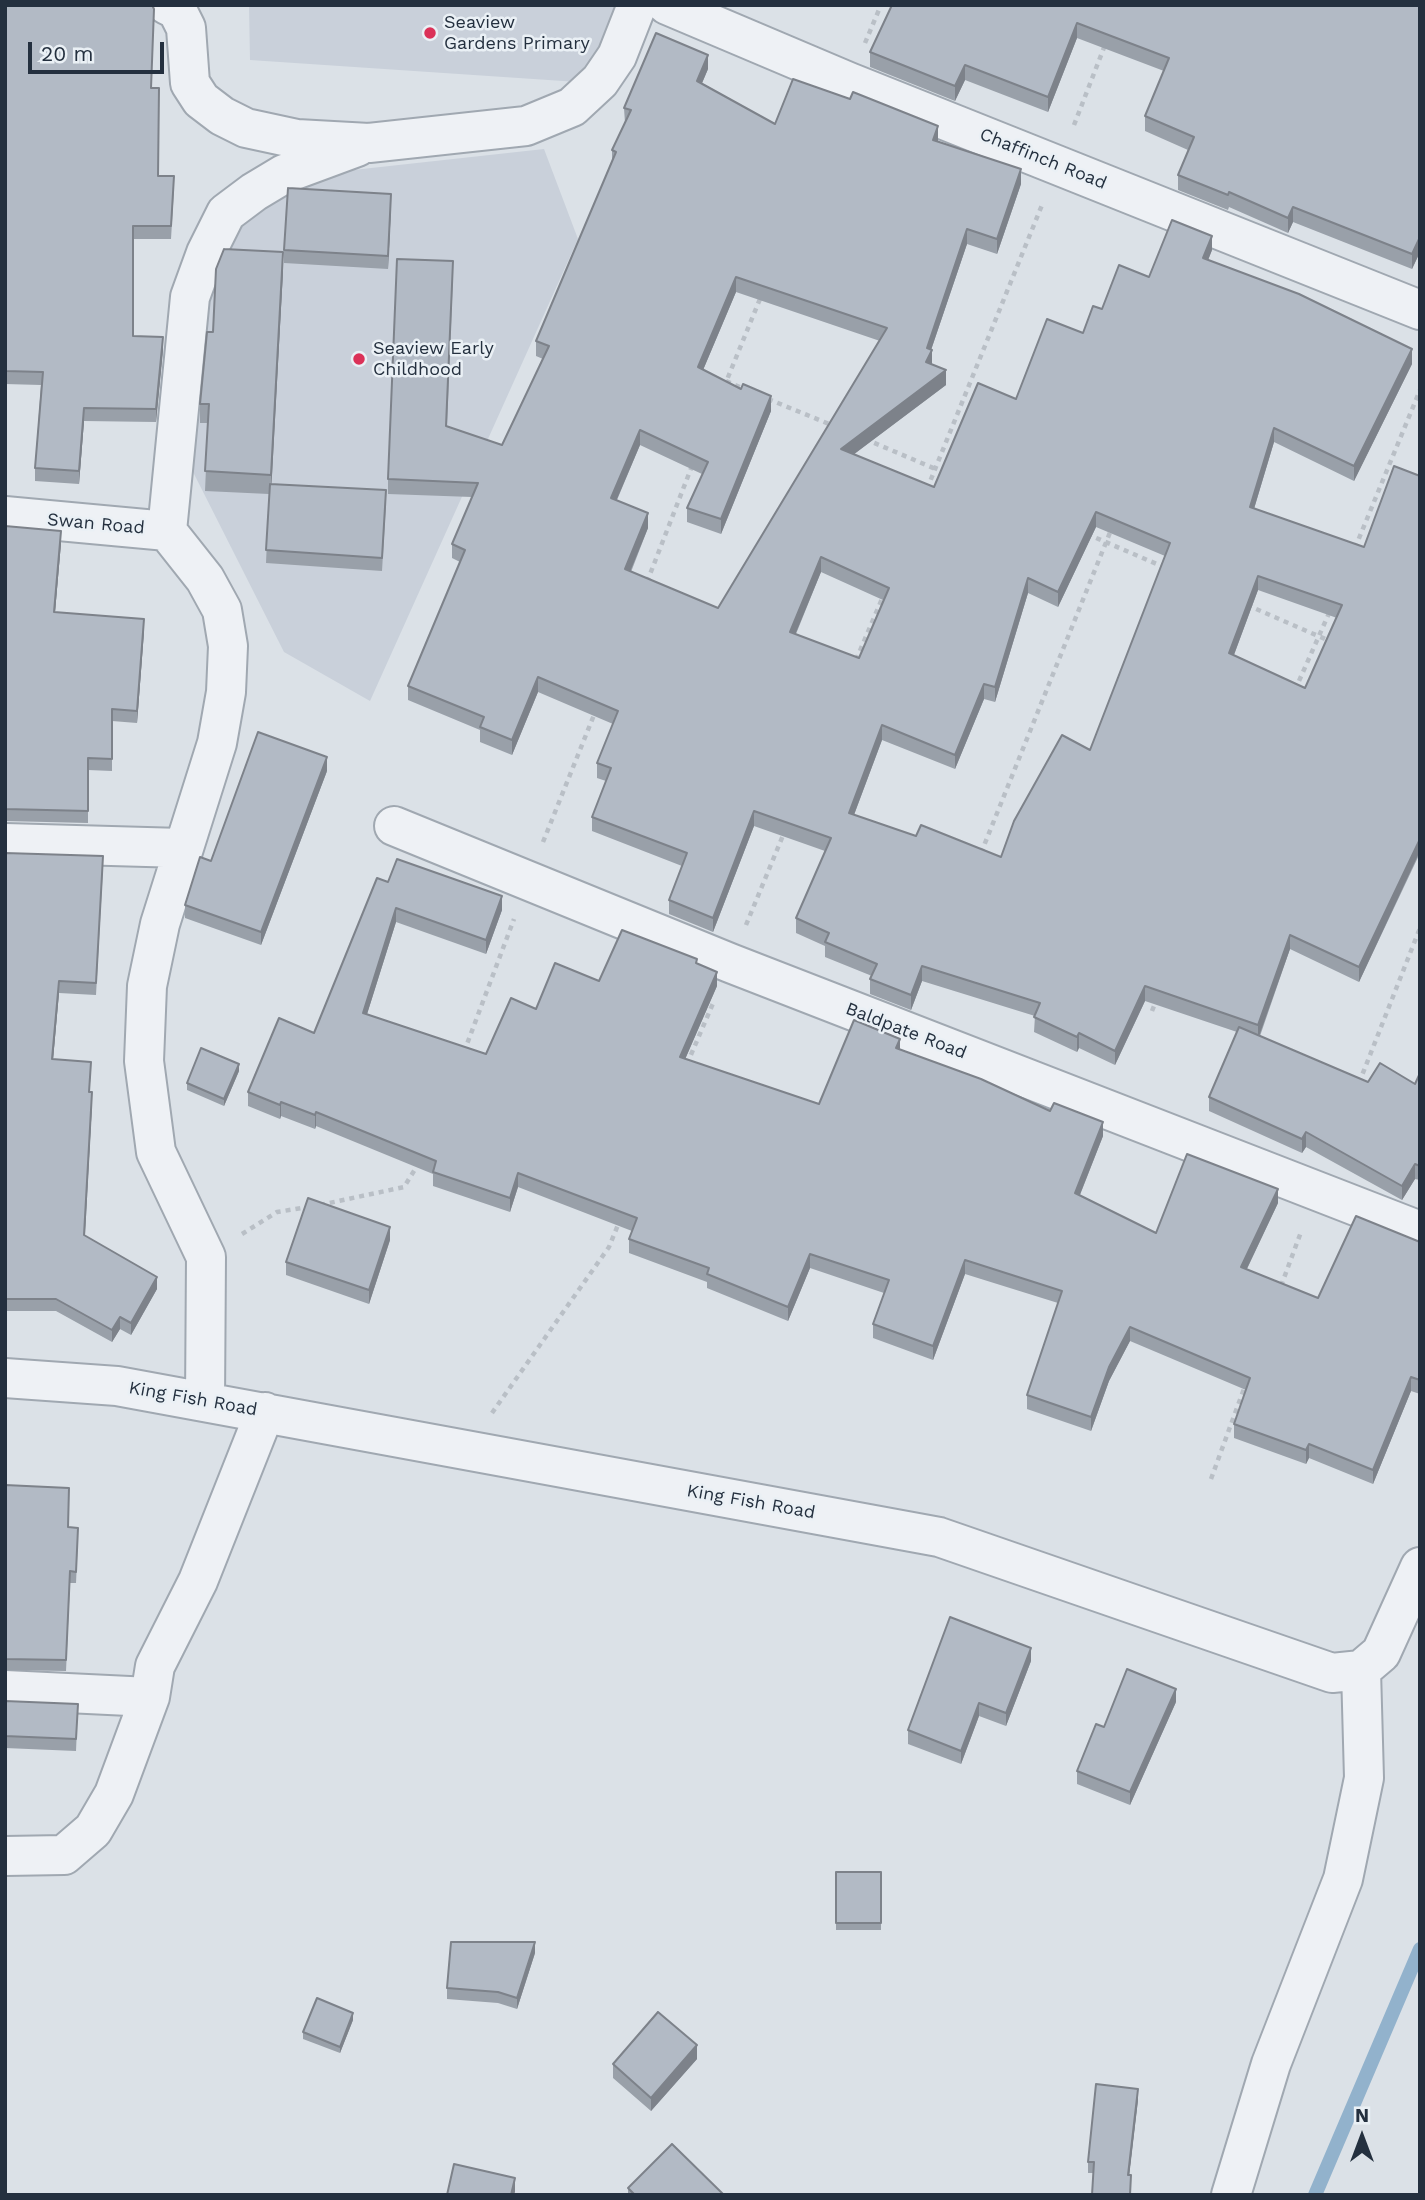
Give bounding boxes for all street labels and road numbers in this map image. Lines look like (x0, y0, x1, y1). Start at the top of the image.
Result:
street label: Chaffinch Road (976, 124, 1110, 194)
street label: Swan Road (46, 509, 146, 539)
street label: Baldpate Road (842, 998, 970, 1064)
street label: King Fish Road (127, 1377, 259, 1421)
street label: King Fish Road (685, 1480, 817, 1524)

